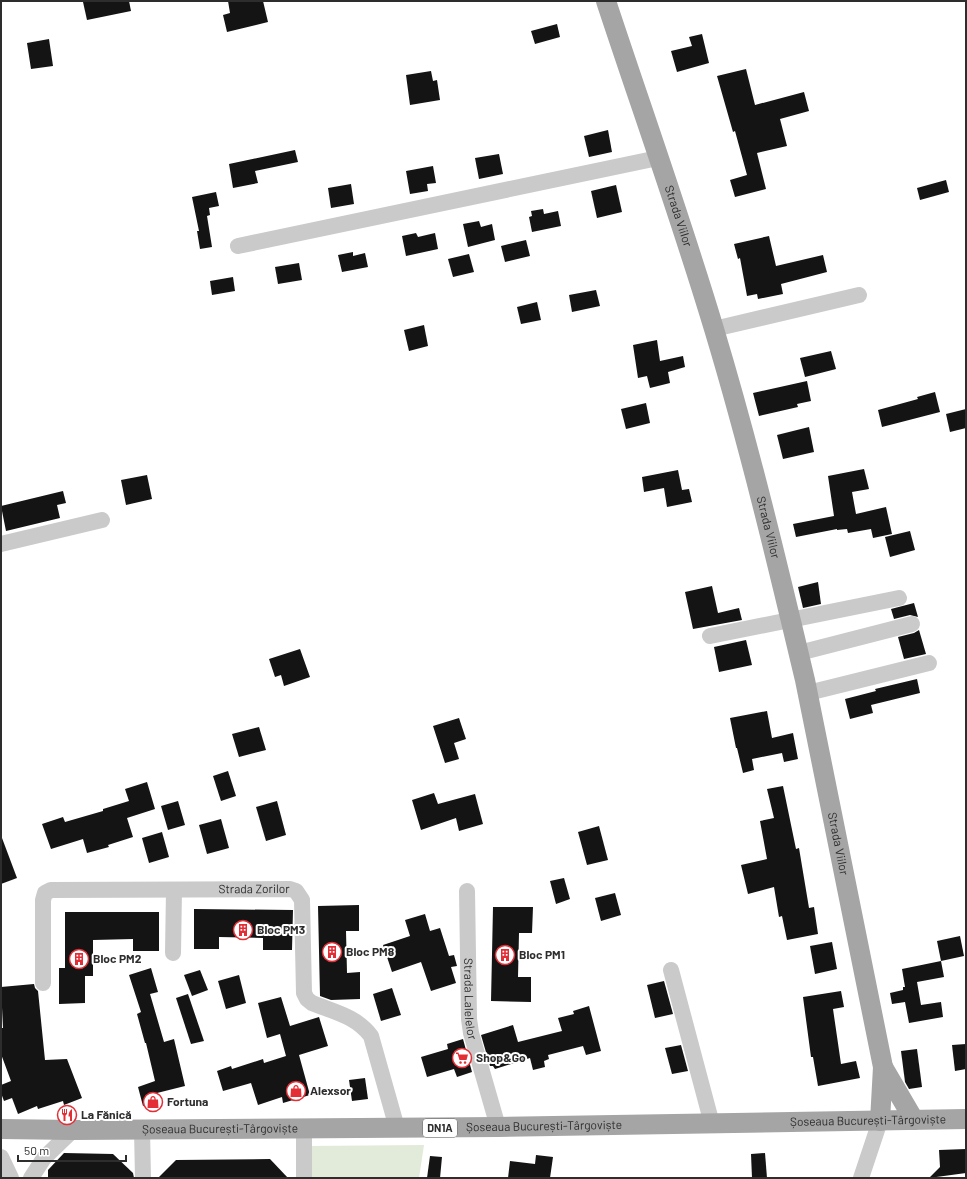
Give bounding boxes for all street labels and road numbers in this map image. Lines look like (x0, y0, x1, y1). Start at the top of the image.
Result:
street label: Strada Viilor (663, 183, 696, 249)
street label: Strada Viilor (754, 494, 784, 560)
street label: Strada Viilor (826, 811, 852, 877)
street label: Strada Zorilor (218, 881, 290, 895)
street label: Strada Lalelelor (462, 958, 481, 1042)
street label: Șoseaua București-Târgoviște (790, 1111, 946, 1128)
street label: Șoseaua București-Târgoviște (466, 1117, 622, 1133)
road number: DN1A (423, 1119, 457, 1137)
street label: Șoseaua București-Târgoviște (142, 1120, 298, 1136)

